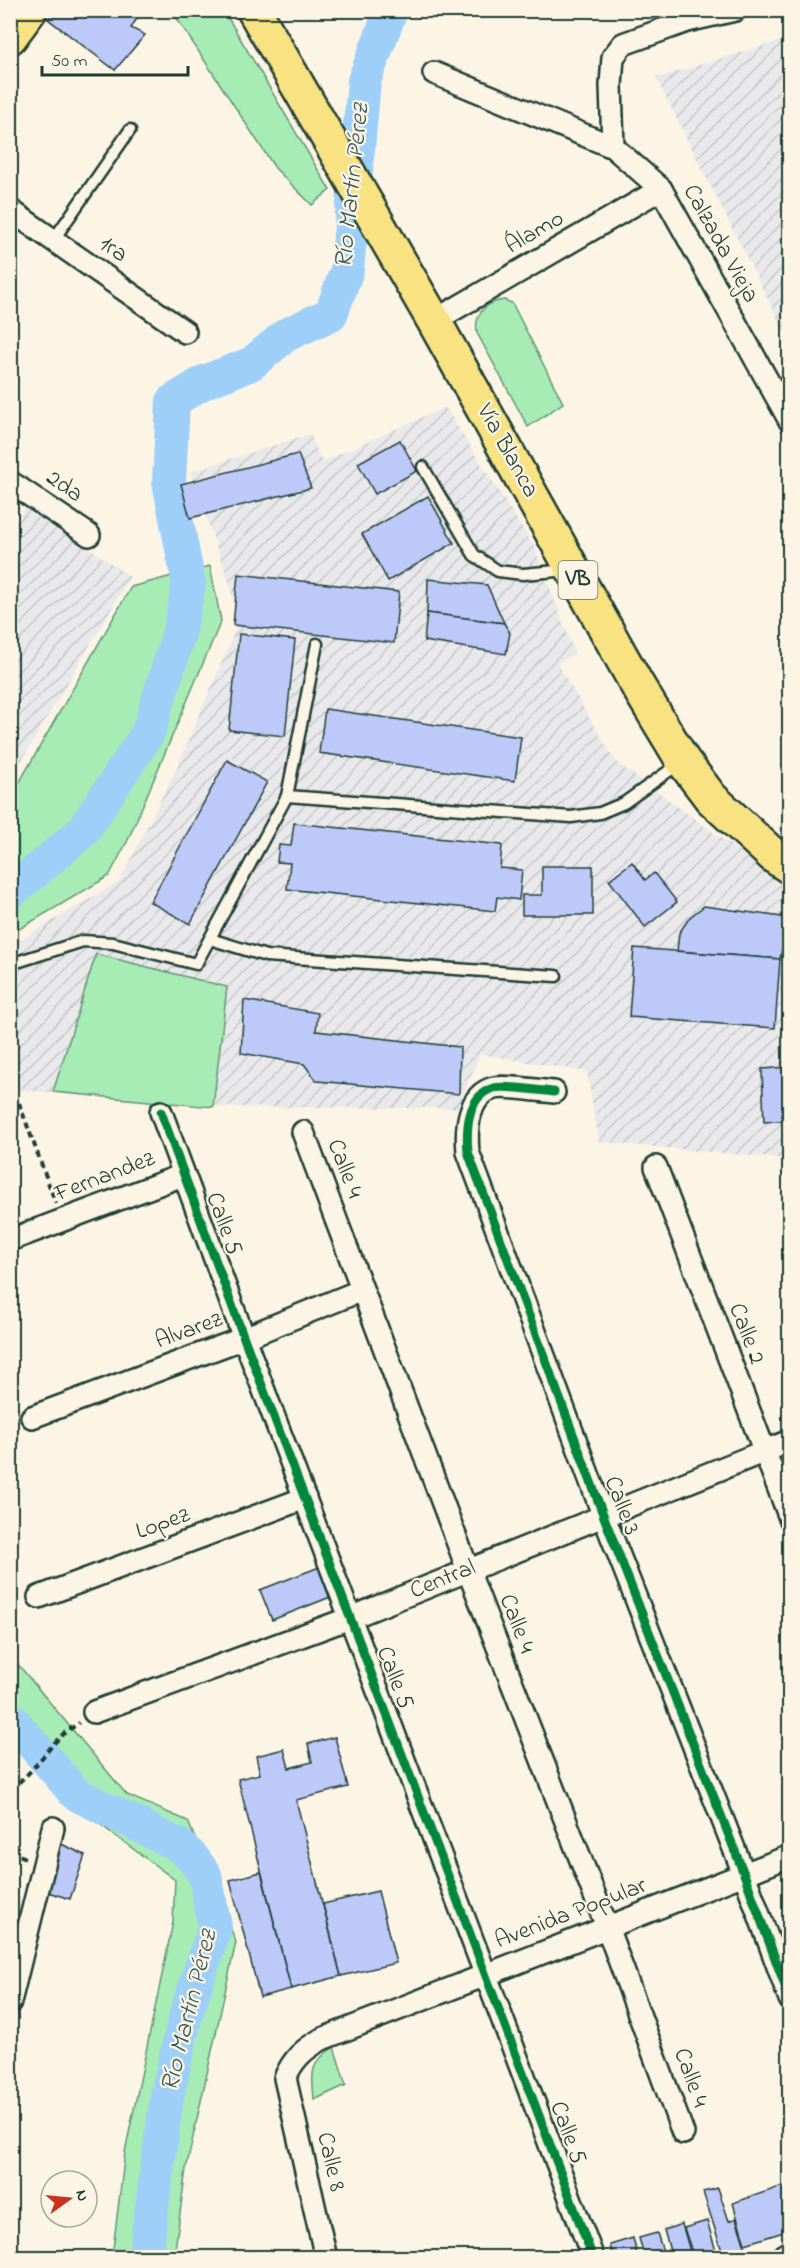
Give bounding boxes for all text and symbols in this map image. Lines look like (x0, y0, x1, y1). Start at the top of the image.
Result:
scale bar (42, 39, 188, 77)
text: 50 m (51, 49, 88, 75)
water label: Río Martín Pérez (325, 100, 381, 270)
street label: Calzada Vieja (673, 178, 767, 310)
street label: Álamo (499, 202, 571, 264)
street label: 1ra (91, 228, 135, 272)
street label: Vía Blanca (466, 397, 547, 504)
street label: 2da (38, 462, 90, 512)
road number: VB (558, 561, 598, 599)
street label: Calle 4 (317, 1134, 371, 1204)
street label: Fernandez (49, 1142, 161, 1212)
street label: Calle 5 (195, 1188, 251, 1261)
street label: Calle 2 (718, 1298, 774, 1370)
street label: Alvarez (150, 1302, 228, 1359)
street label: Calle 3 (594, 1471, 648, 1541)
street label: Lopez (131, 1498, 196, 1550)
street label: Central (405, 1551, 481, 1609)
street label: Calle 4 (489, 1589, 543, 1659)
street label: Calle 5 (366, 1642, 422, 1715)
street label: Avenida Popular (490, 1869, 653, 1959)
water label: Río Martín Pérez (152, 1924, 229, 2096)
street label: Calle 4 (663, 2043, 717, 2113)
street label: Calle 5 (539, 2097, 595, 2170)
street label: Calle 8 (306, 2129, 354, 2195)
north arrow (39, 2169, 99, 2229)
text: N (69, 2187, 95, 2204)

